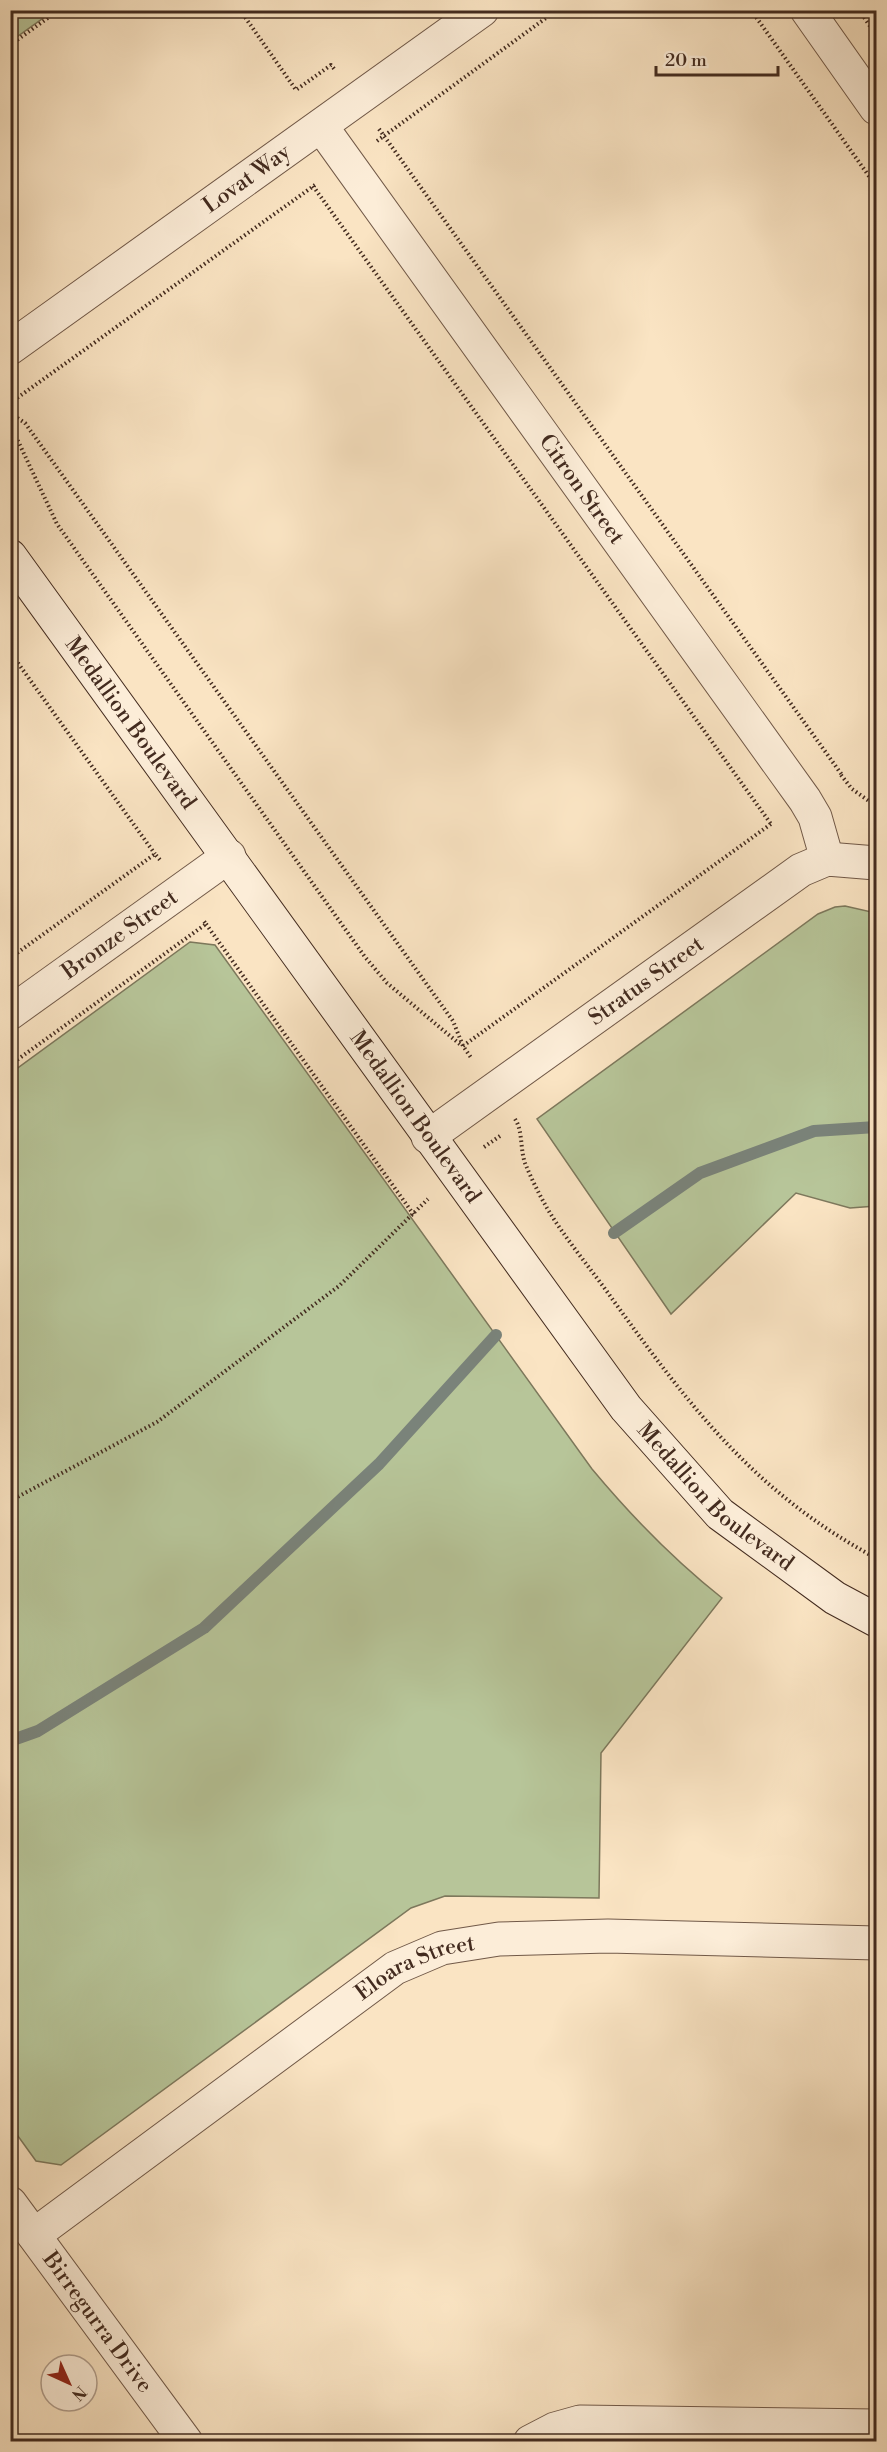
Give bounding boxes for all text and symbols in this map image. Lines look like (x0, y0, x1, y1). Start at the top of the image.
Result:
scale bar (656, 39, 778, 77)
text: 20 m (665, 49, 707, 72)
street label: Lovat Way (198, 138, 296, 219)
street label: Citron Street (533, 429, 630, 550)
street label: Medallion Boulevard (59, 631, 202, 815)
street label: Bronze Street (56, 884, 183, 986)
street label: Stratus Street (583, 931, 709, 1031)
street label: Medallion Boulevard (344, 1025, 487, 1209)
street label: Medallion Boulevard (631, 1417, 800, 1577)
street label: Eloara Street (350, 1929, 477, 2006)
street label: Birregurra Drive (36, 2246, 159, 2398)
north arrow (39, 2353, 99, 2413)
text: N (67, 2381, 90, 2405)

